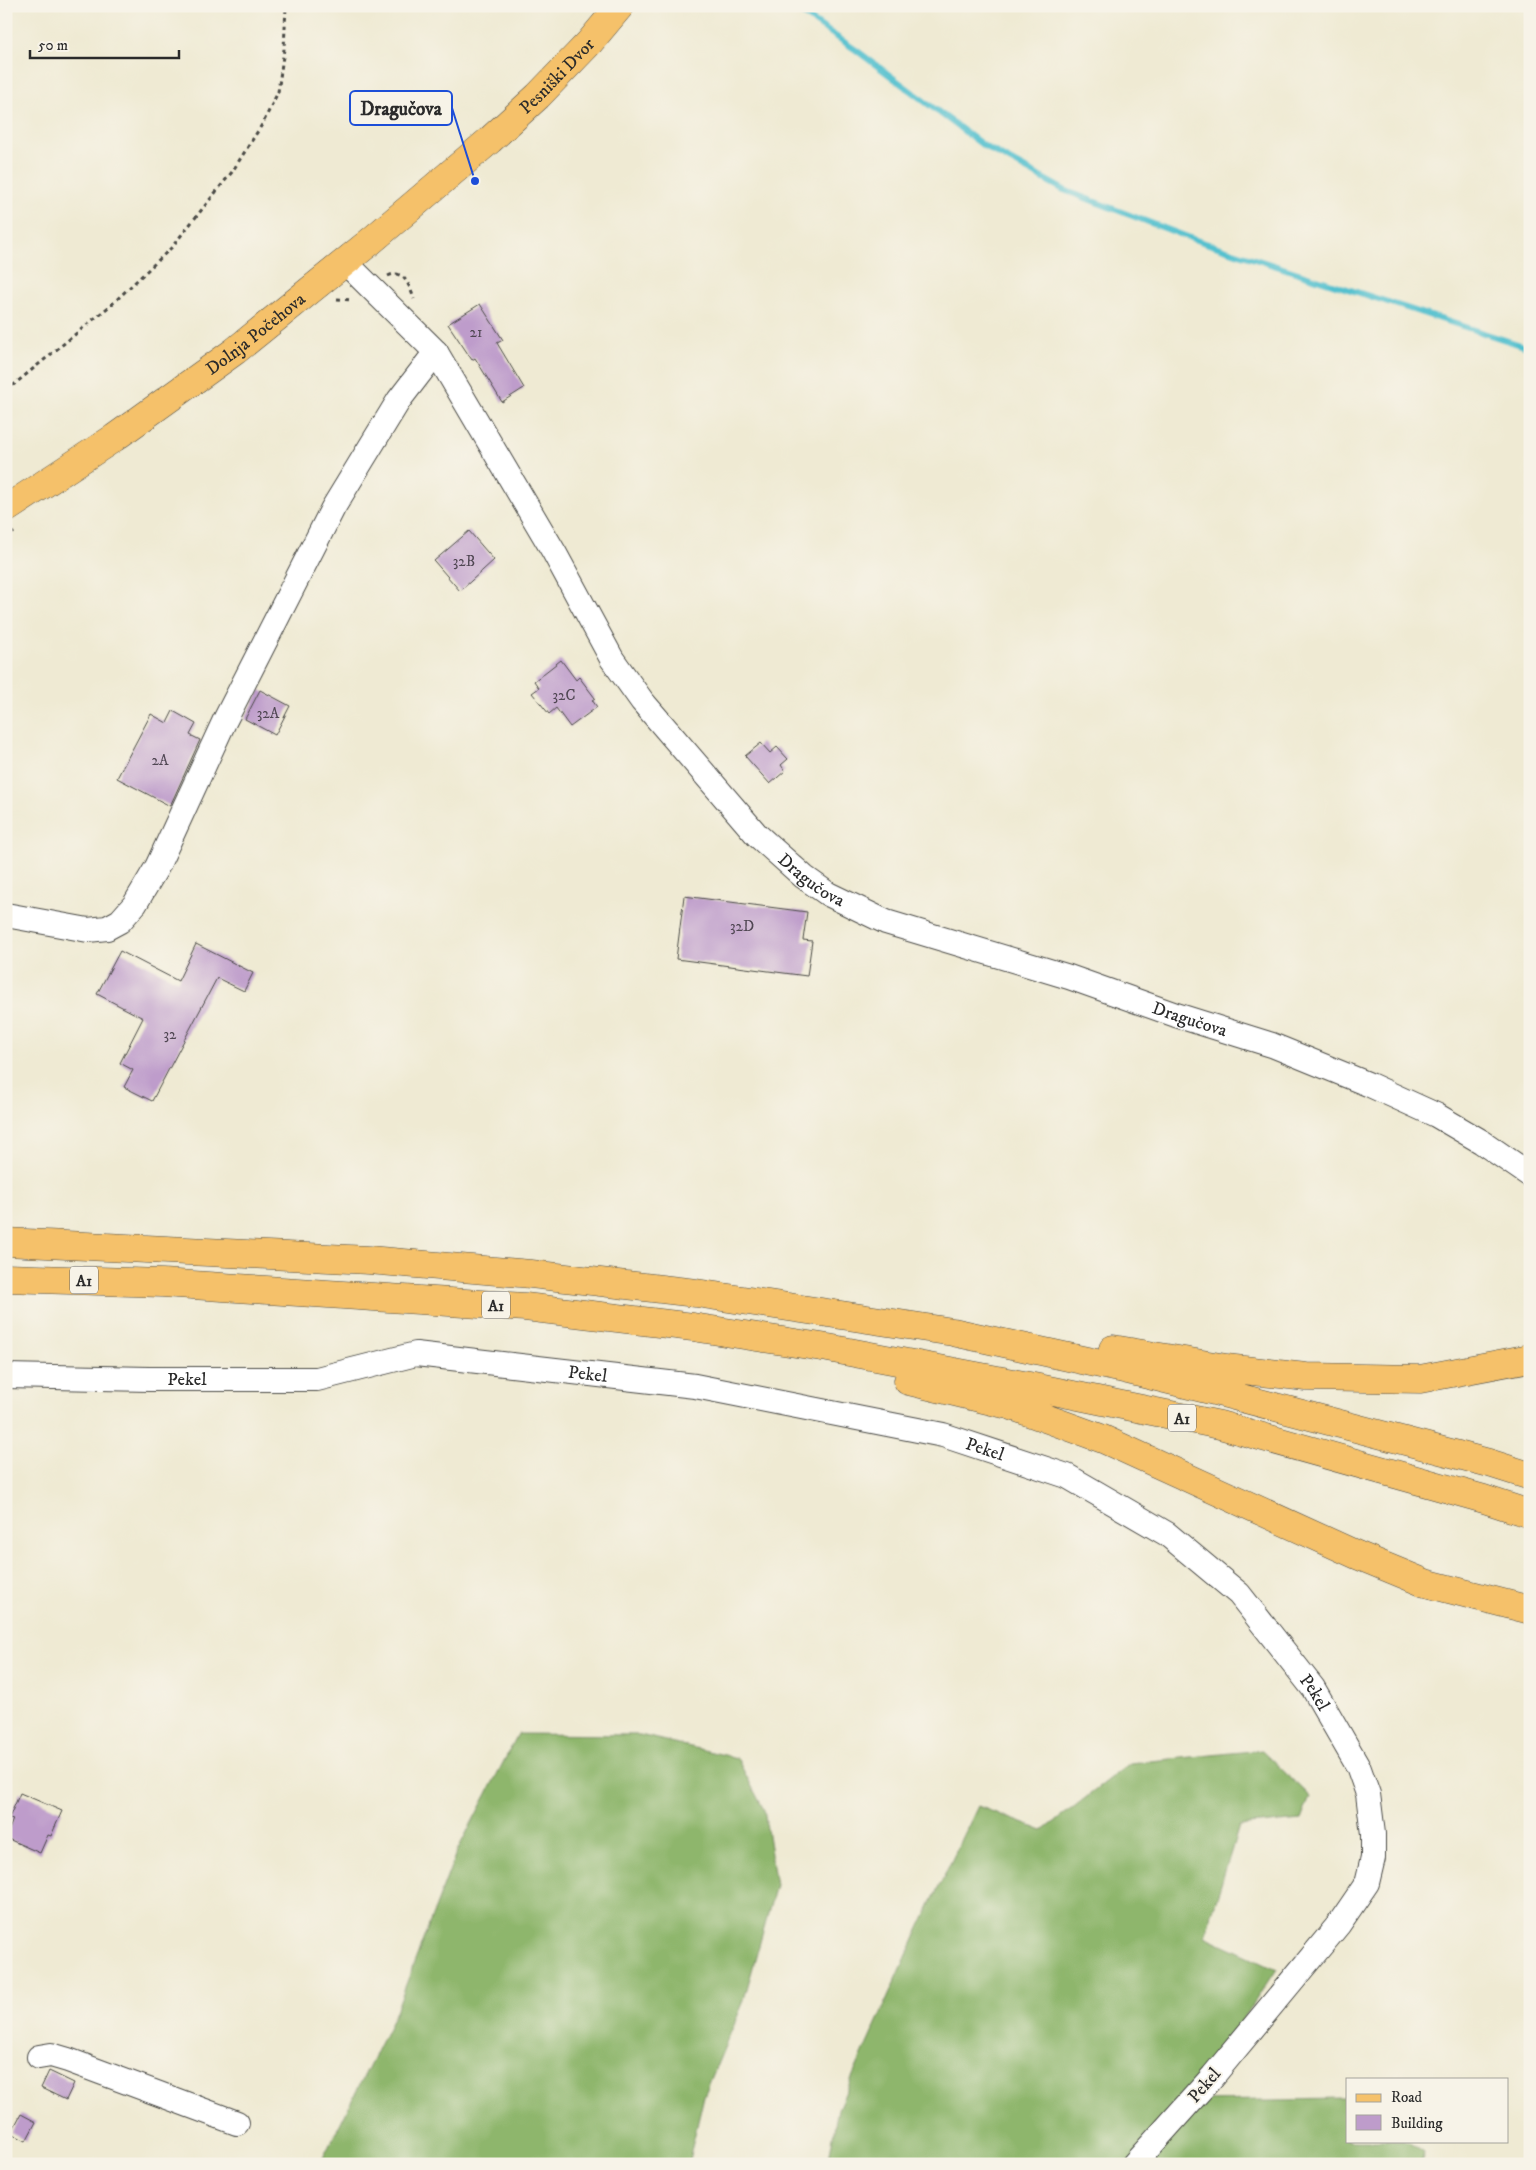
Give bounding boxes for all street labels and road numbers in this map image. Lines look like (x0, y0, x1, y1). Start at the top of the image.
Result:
street label: Pesniški Dvor (516, 34, 600, 119)
street label: Dolnja Počehova (202, 288, 310, 380)
street label: Dragučova (773, 849, 848, 912)
street label: Dragučova (1149, 997, 1230, 1042)
road number: A1 (70, 1266, 98, 1294)
road number: A1 (482, 1292, 510, 1318)
street label: Pekel (567, 1362, 609, 1388)
street label: Pekel (167, 1369, 207, 1391)
road number: A1 (1168, 1405, 1196, 1432)
street label: Pekel (963, 1433, 1007, 1467)
street label: Pekel (1294, 1670, 1334, 1716)
street label: Pekel (1184, 2063, 1226, 2108)

